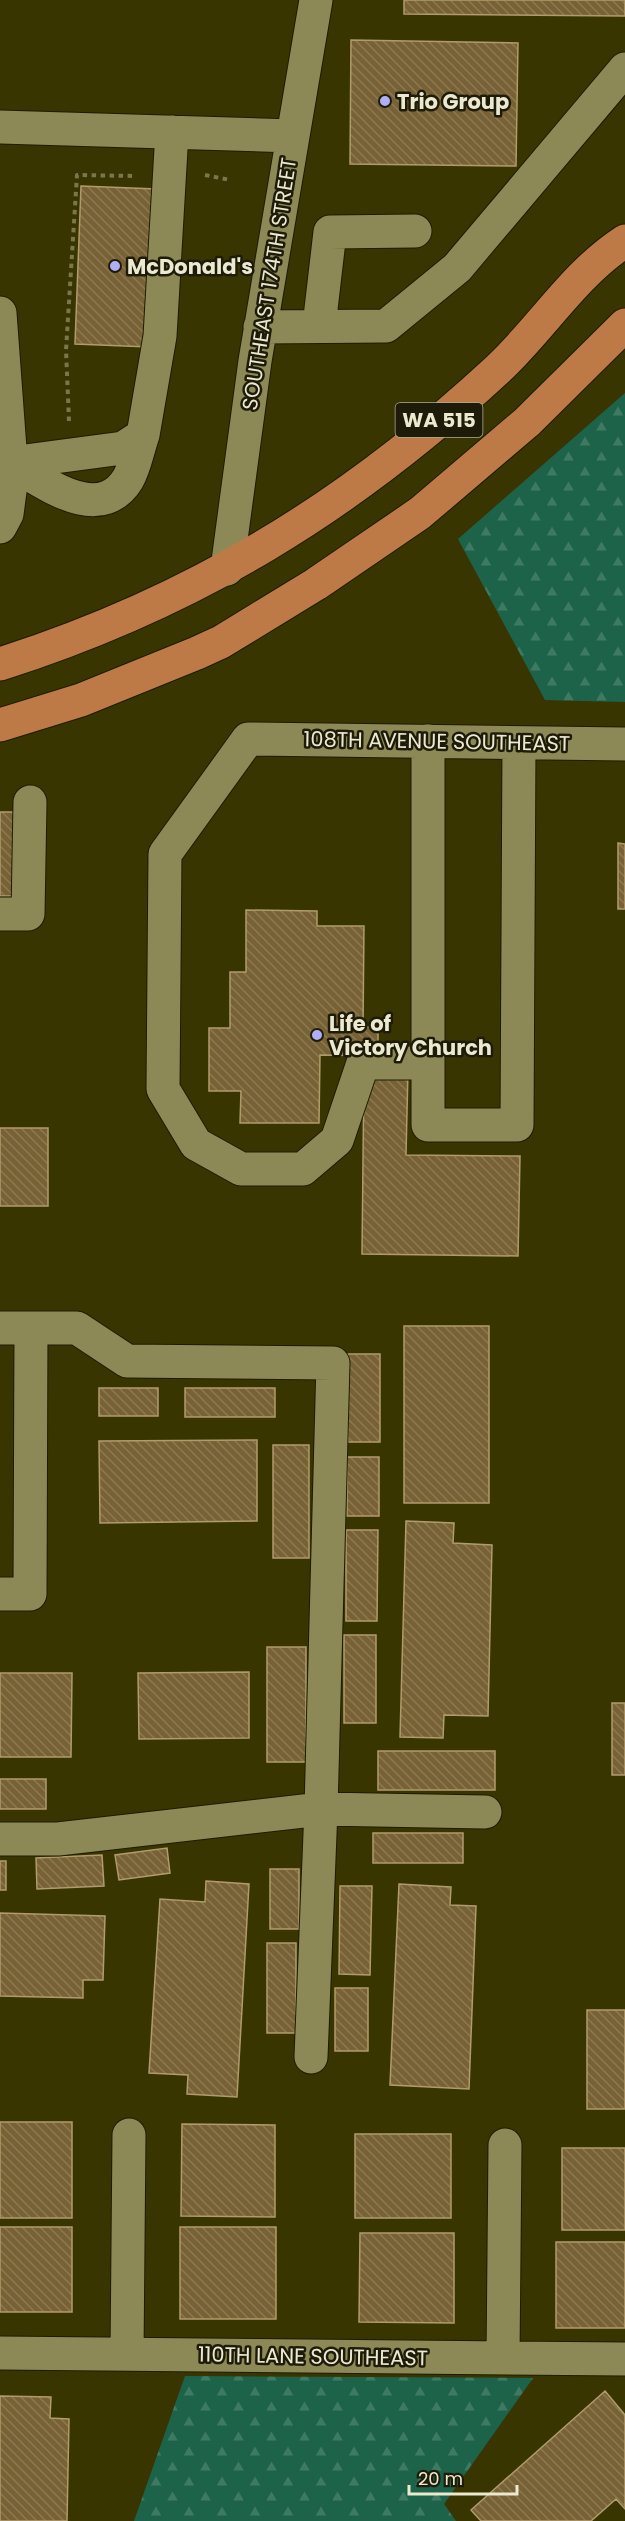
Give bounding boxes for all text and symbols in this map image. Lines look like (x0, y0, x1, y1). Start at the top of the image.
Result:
place label: Trio Group (397, 87, 509, 116)
marker: Trio Group (378, 94, 392, 108)
street label: SOUTHEAST 174TH STREET (235, 156, 303, 412)
place label: McDonald's (127, 252, 253, 281)
marker: McDonald's (108, 259, 122, 273)
road number: WA 515 (396, 403, 482, 437)
street label: 108TH AVENUE SOUTHEAST (303, 724, 571, 758)
place label: Life of Victory Church (329, 1009, 492, 1062)
marker: Life of Victory Church (310, 1028, 324, 1042)
street label: 110TH LANE SOUTHEAST (198, 2339, 428, 2373)
scale bar (409, 2458, 517, 2496)
text: 20 m (418, 2466, 463, 2491)

